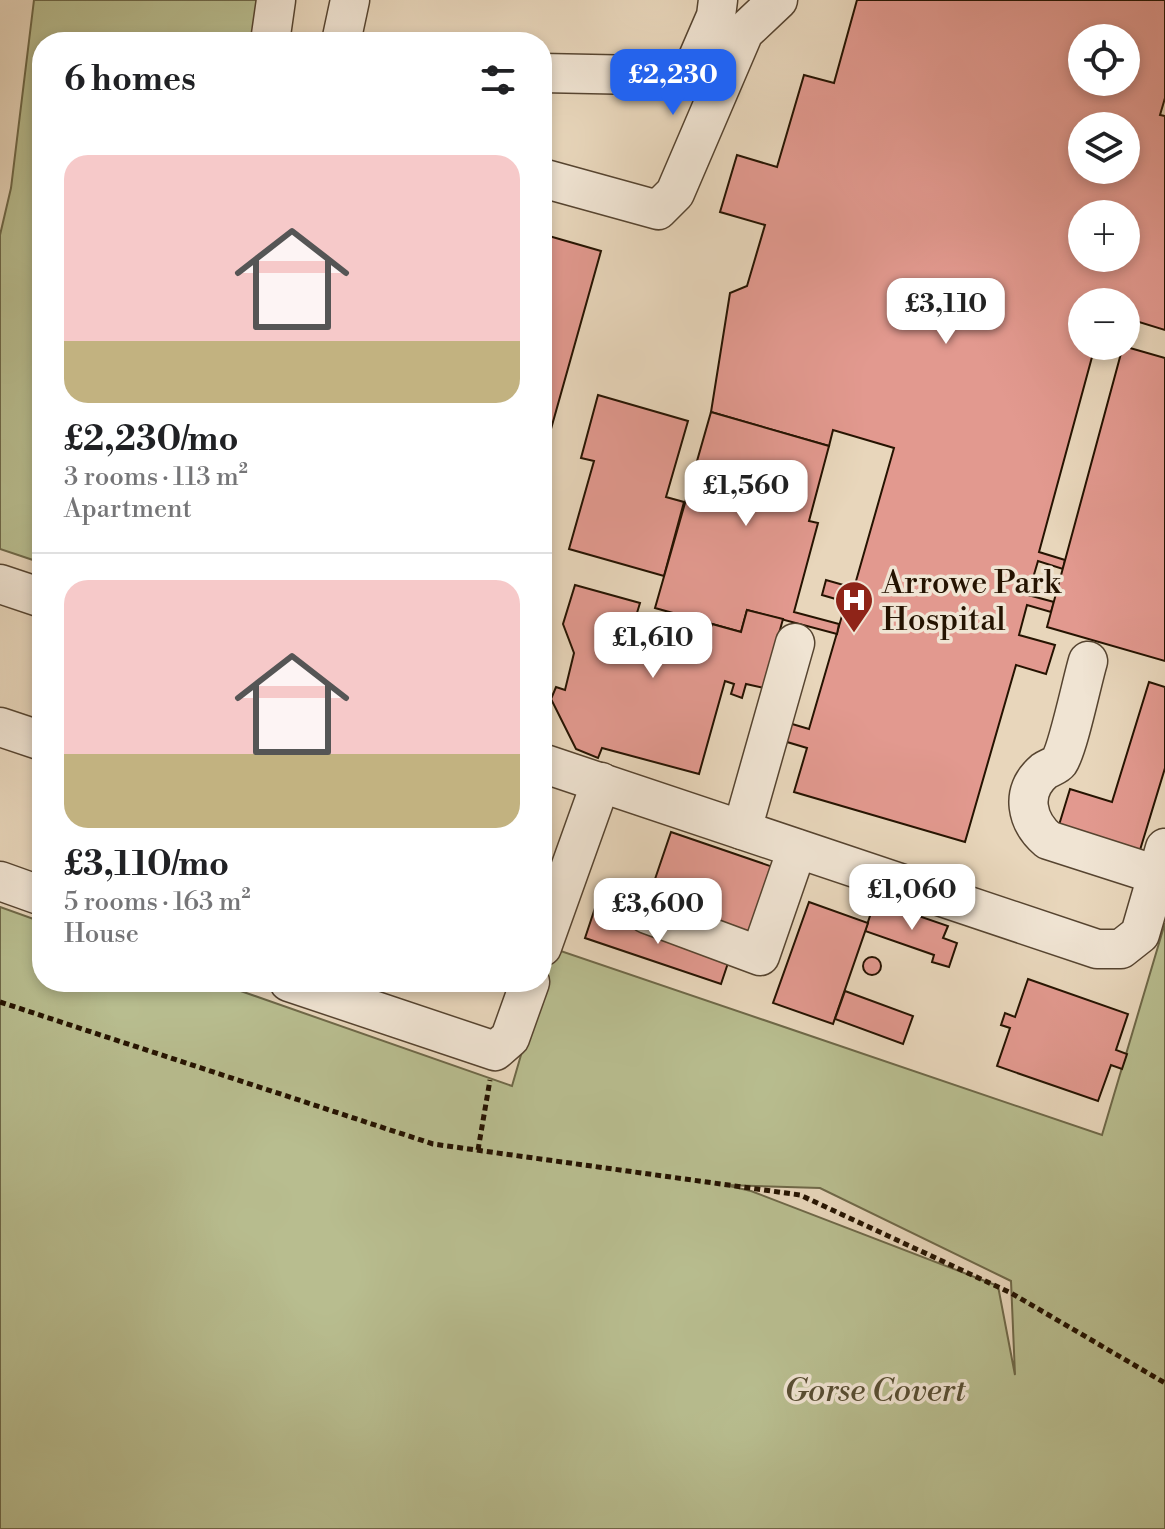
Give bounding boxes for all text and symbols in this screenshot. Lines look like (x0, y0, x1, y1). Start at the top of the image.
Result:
map controls (1068, 24, 1140, 360)
button: locate (1068, 24, 1140, 96)
pin: £2,230 (608, 49, 738, 117)
icon: filters (476, 58, 520, 102)
text: 6 homes (64, 59, 196, 101)
text: £2,230 (628, 59, 718, 91)
button: layers (1068, 112, 1140, 184)
button: + (1068, 200, 1140, 272)
icon: home (220, 207, 364, 351)
pin: £3,110 (881, 278, 1011, 346)
text: £3,110 (905, 288, 987, 320)
button: − (1068, 288, 1140, 360)
text: £2,230/mo (64, 419, 239, 461)
pin: £1,560 (681, 460, 811, 528)
text: 3 rooms · 113 m² (64, 461, 248, 493)
text: £1,560 (703, 470, 789, 502)
text: Apartment (64, 493, 192, 525)
place label: Arrowe Park Hospital (881, 563, 1063, 640)
hospital icon: Arrowe Park Hospital (833, 579, 875, 634)
pin: £1,610 (588, 612, 718, 680)
text: £1,610 (612, 622, 694, 654)
icon: home (220, 632, 364, 776)
text: £3,110/mo (64, 844, 229, 886)
pin: £1,060 (847, 864, 977, 932)
text: £1,060 (867, 874, 957, 906)
pin: £3,600 (593, 878, 723, 946)
text: 5 rooms · 163 m² (64, 886, 251, 918)
text: £3,600 (612, 888, 704, 920)
text: House (64, 918, 139, 950)
park label: Gorse Covert (784, 1371, 966, 1411)

